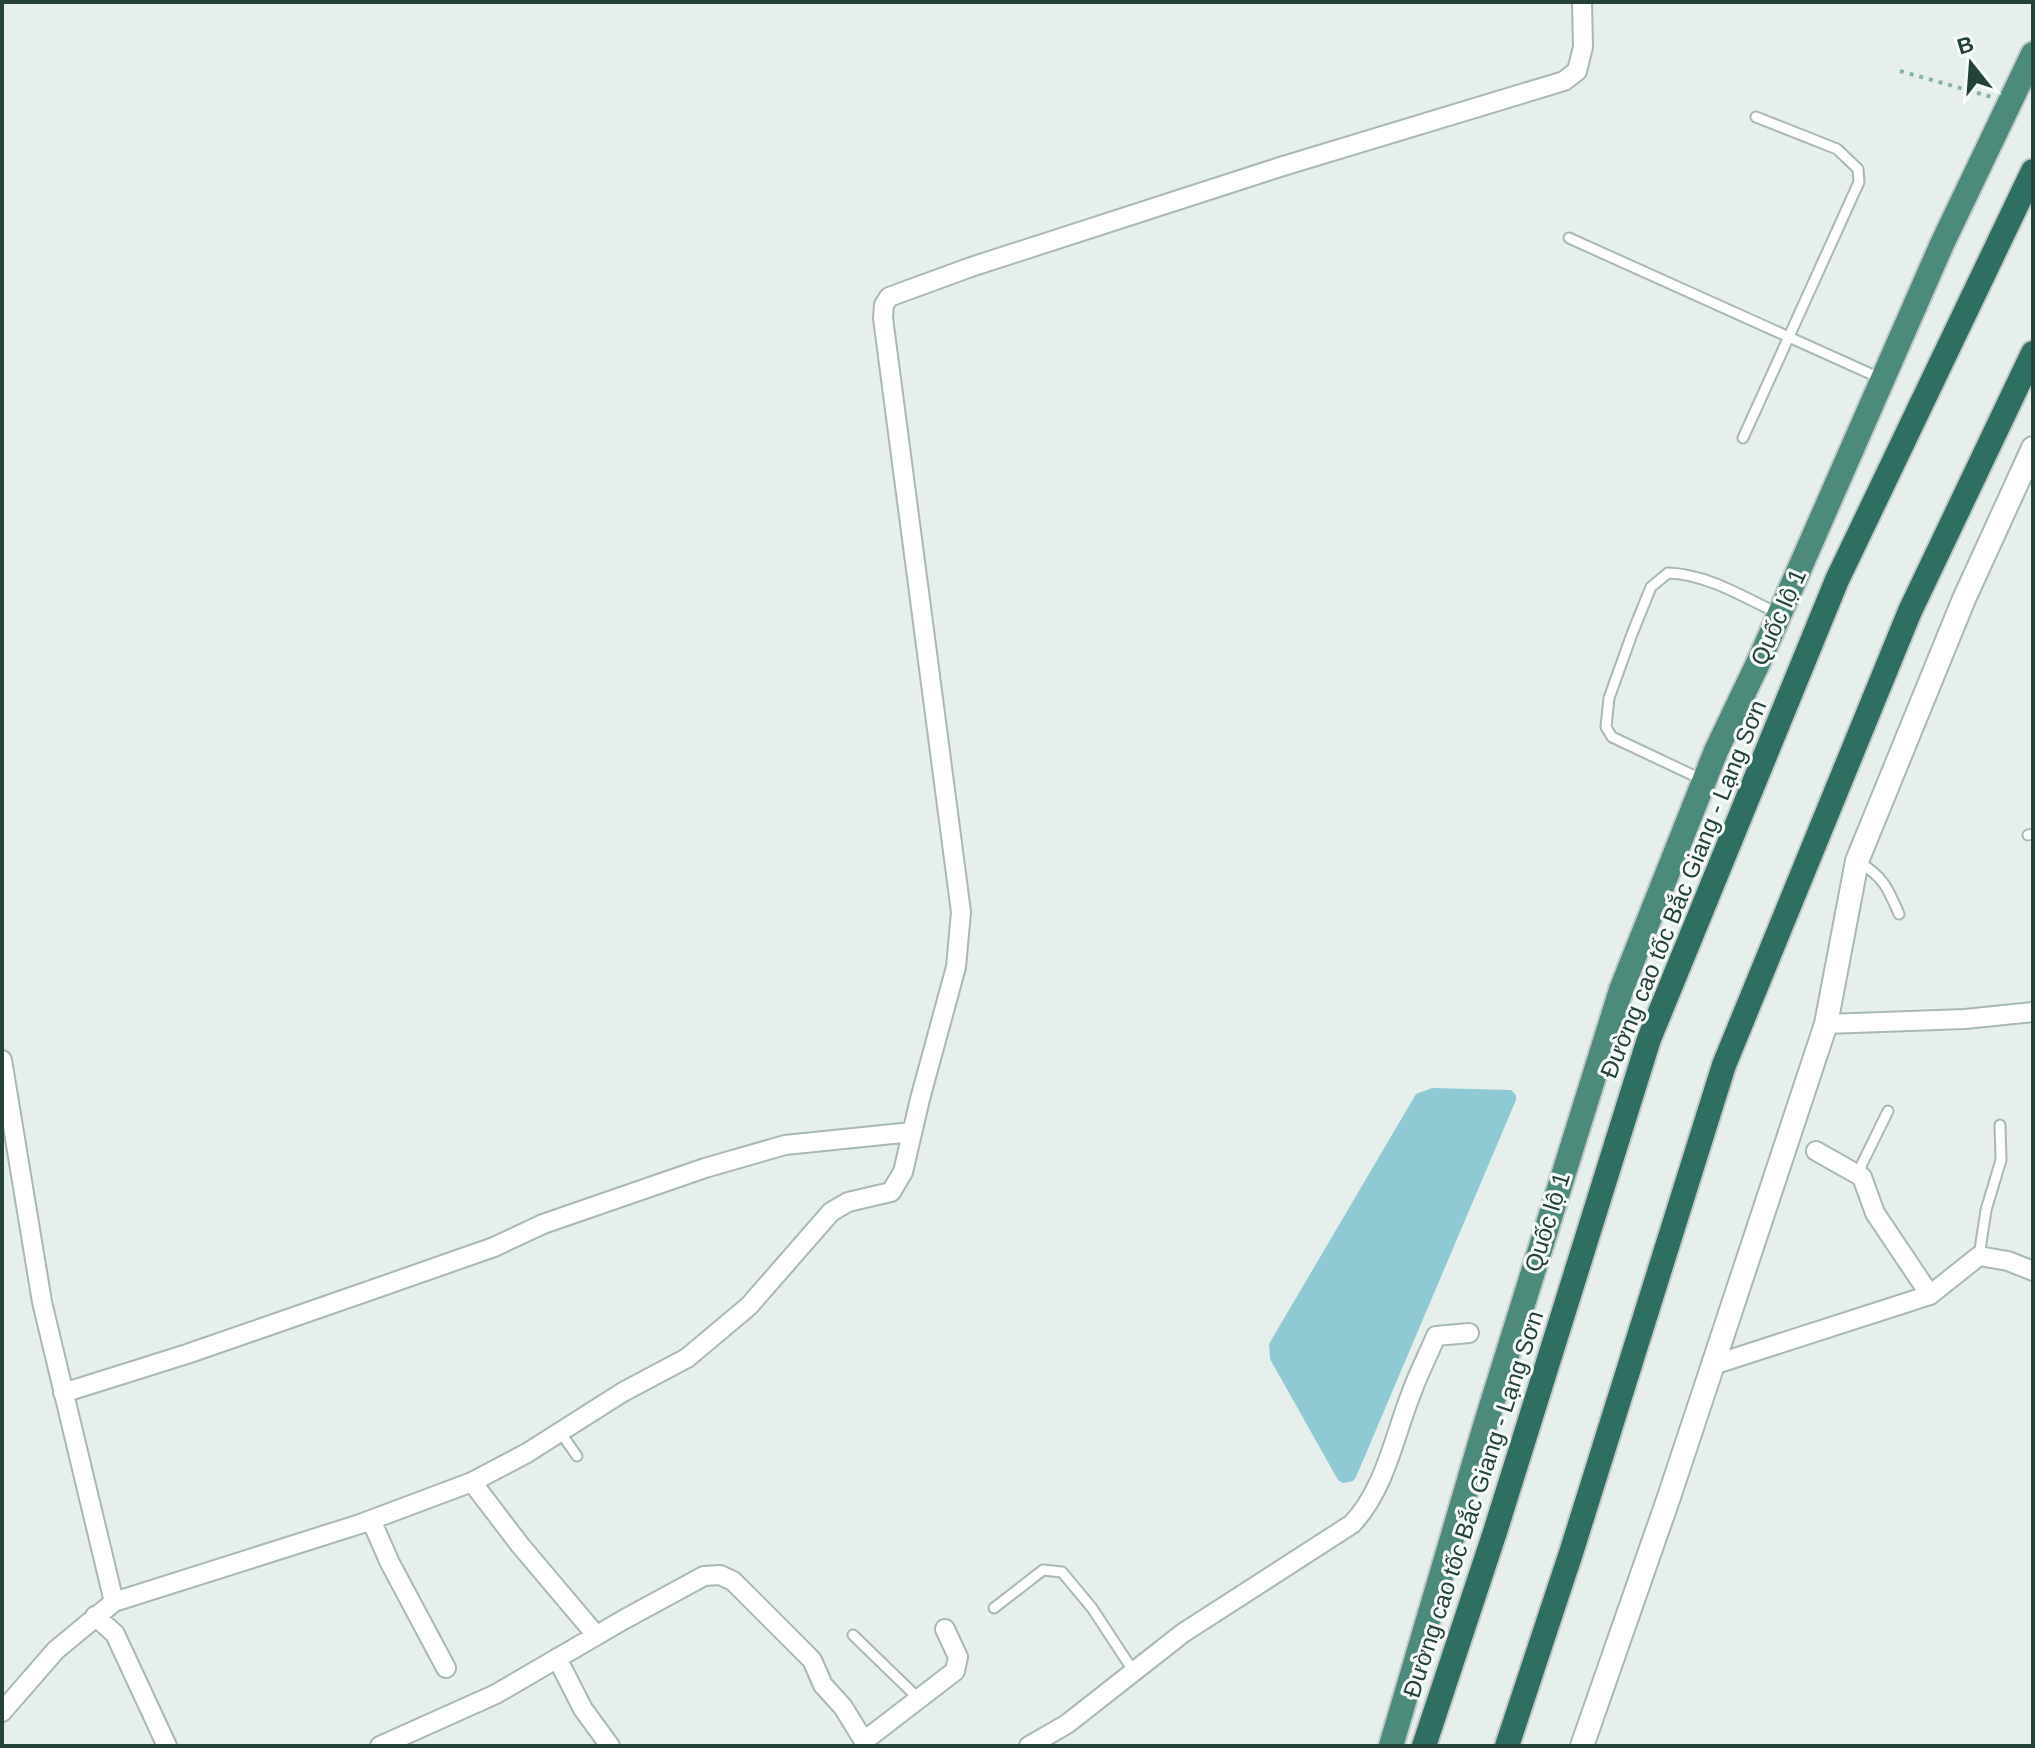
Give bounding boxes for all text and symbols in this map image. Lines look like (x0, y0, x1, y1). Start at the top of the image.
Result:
north arrow (1931, 24, 2011, 104)
text: B (1954, 31, 1977, 60)
street label: Quốc lộ 1 (1745, 565, 1811, 669)
street label: Đường cao tốc Bắc Giang - Lạng Sơn (1595, 696, 1771, 1082)
street label: Quốc lộ 1 (1519, 1169, 1575, 1275)
street label: Đường cao tốc Bắc Giang - Lạng Sơn (1398, 1307, 1548, 1701)

